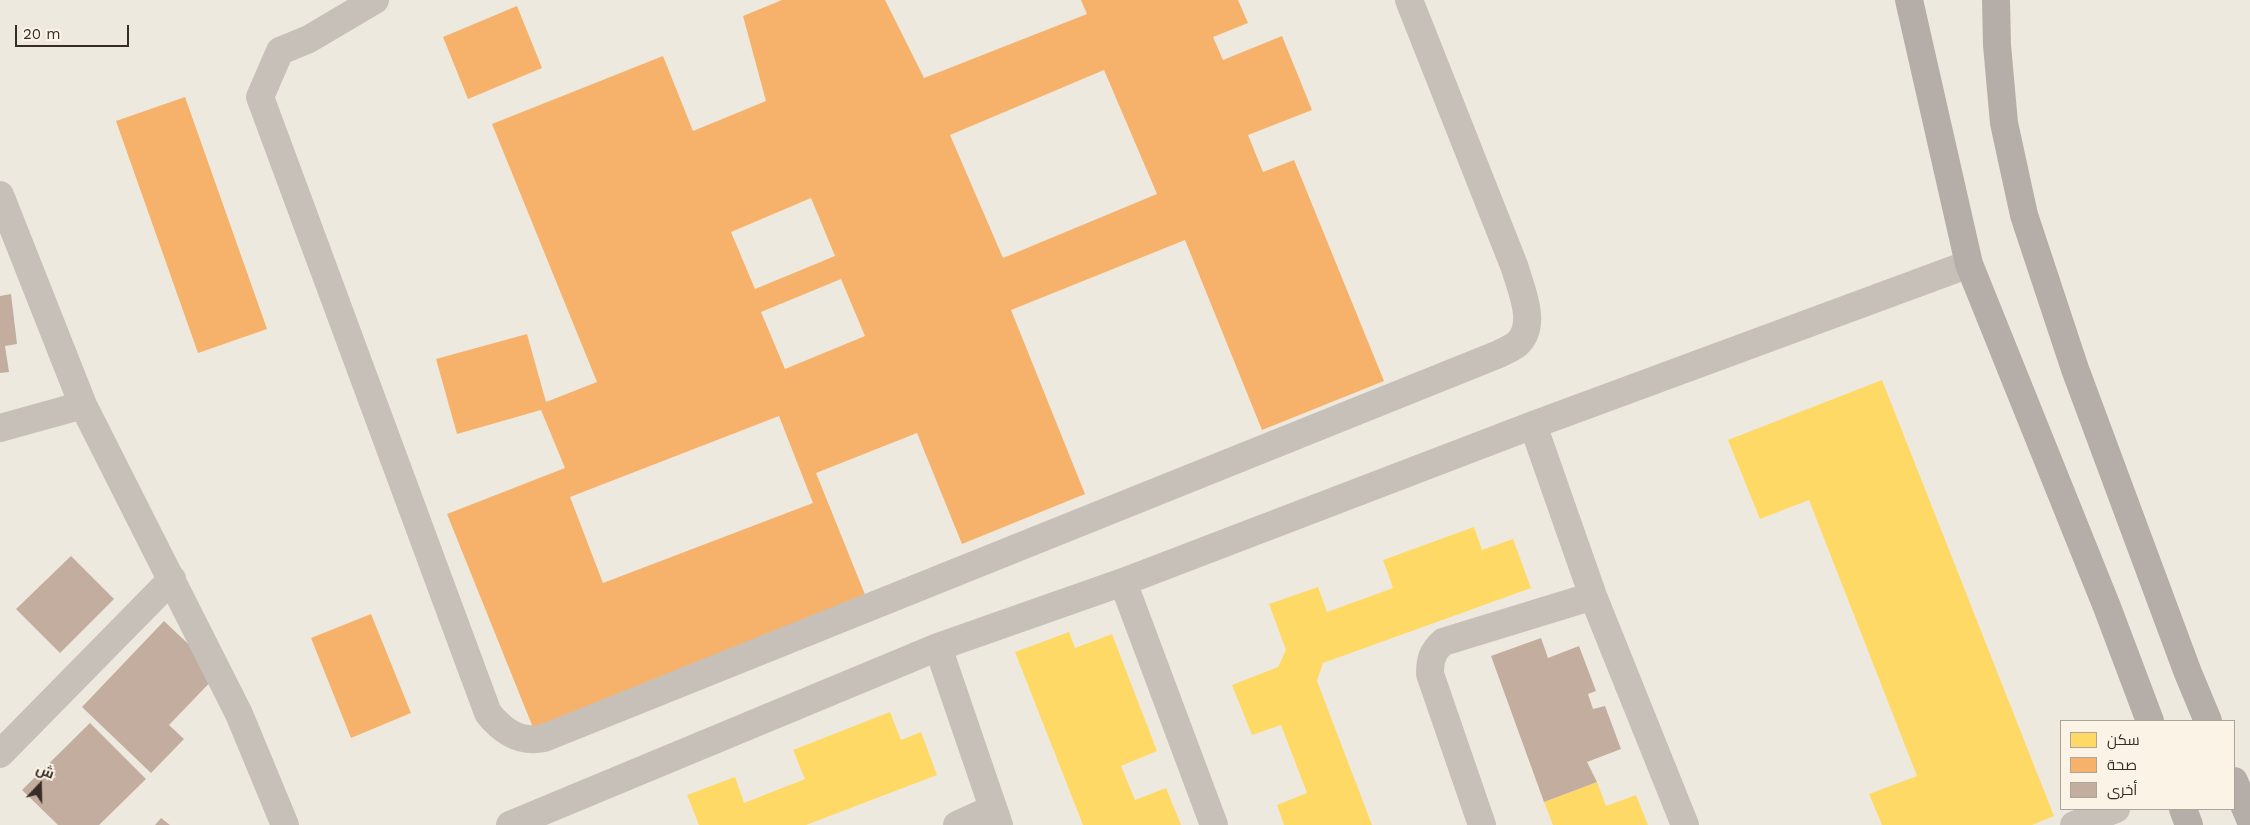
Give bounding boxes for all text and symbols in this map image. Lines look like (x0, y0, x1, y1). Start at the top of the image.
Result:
scale bar (18, 15, 131, 47)
text: 20 m (23, 25, 61, 43)
legend (2060, 720, 2235, 810)
text: سكن (2107, 731, 2140, 749)
text: صحة (2107, 756, 2137, 774)
north arrow (15, 760, 65, 810)
text: ش (34, 760, 57, 782)
text: أخرى (2107, 781, 2137, 799)

